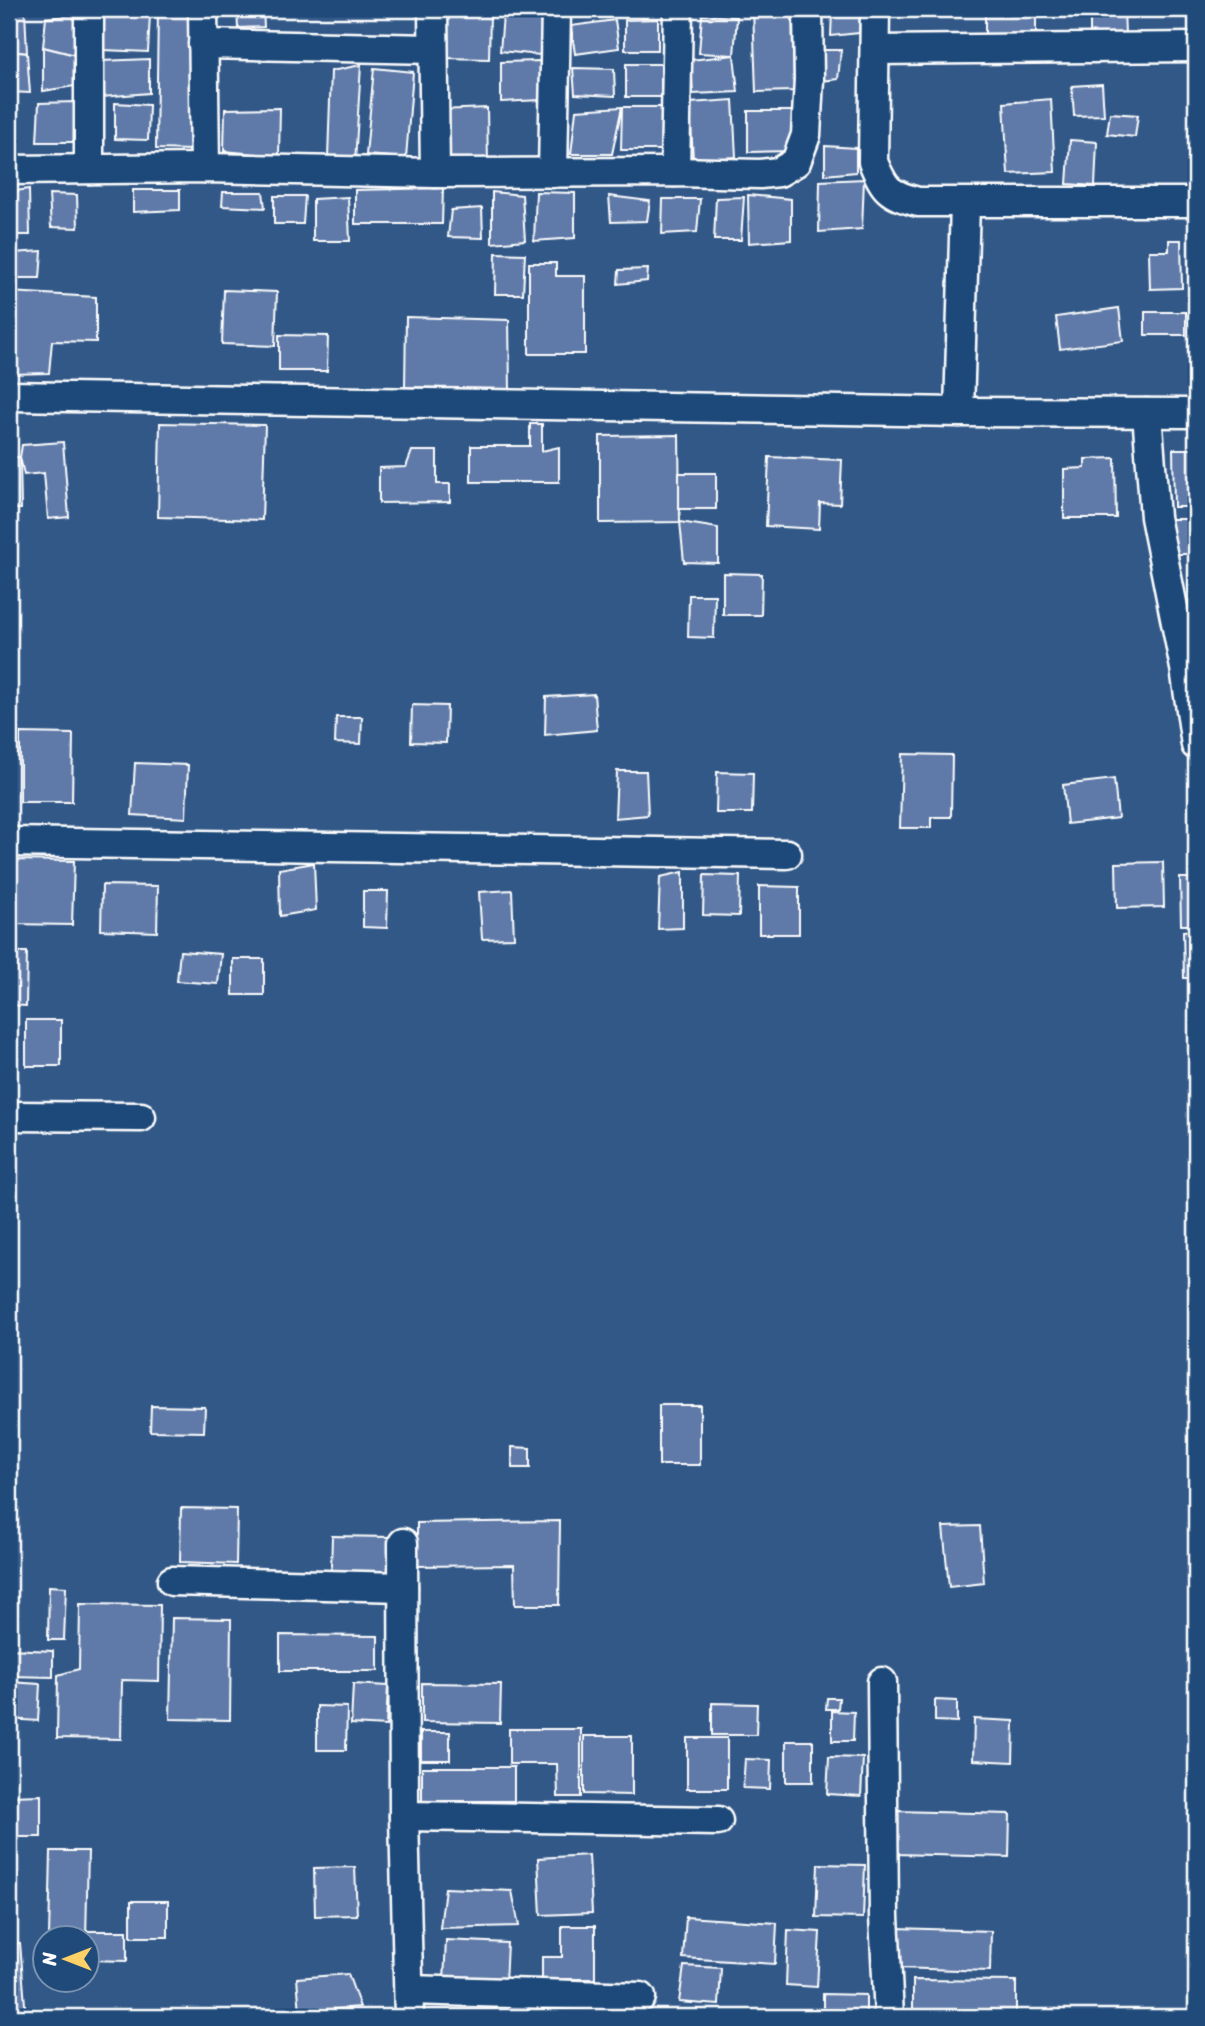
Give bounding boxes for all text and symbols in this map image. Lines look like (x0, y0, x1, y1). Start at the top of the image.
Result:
north arrow (32, 1924, 102, 1994)
text: N (33, 1952, 66, 1967)

